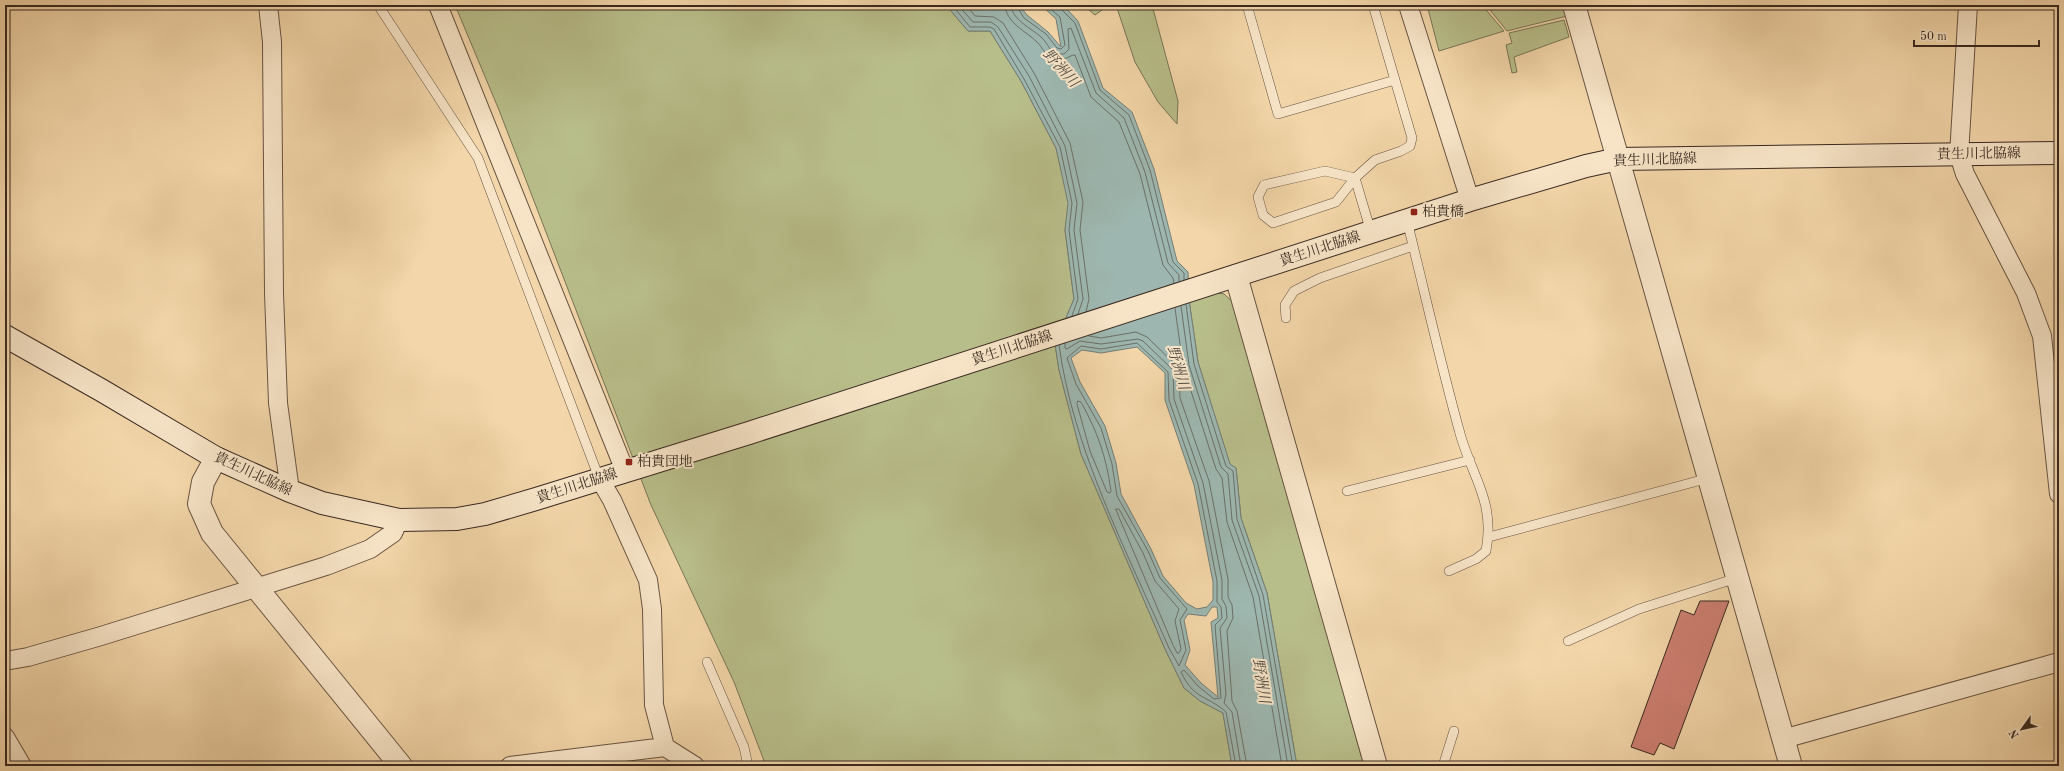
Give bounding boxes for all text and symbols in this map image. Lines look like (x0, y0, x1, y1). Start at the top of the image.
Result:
scale bar (1914, 22, 2039, 48)
text: 50 m (1920, 30, 1947, 43)
water label: 野洲川 (1039, 46, 1083, 92)
street label: 貴生川北脇線 (1937, 145, 2021, 162)
street label: 貴生川北脇線 (1613, 151, 1697, 168)
place label: 柏貴橋 (1422, 204, 1464, 219)
marker: 柏貴橋 (1409, 207, 1419, 217)
street label: 貴生川北脇線 (1278, 228, 1362, 269)
street label: 貴生川北脇線 (970, 327, 1054, 368)
water label: 野洲川 (1164, 344, 1193, 394)
street label: 貴生川北脇線 (212, 449, 294, 498)
place label: 柏貴団地 (637, 454, 693, 469)
marker: 柏貴団地 (624, 457, 634, 467)
street label: 貴生川北脇線 (535, 465, 619, 506)
water label: 野洲川 (1249, 657, 1273, 706)
north arrow (2002, 709, 2042, 749)
text: N (2008, 727, 2022, 740)

